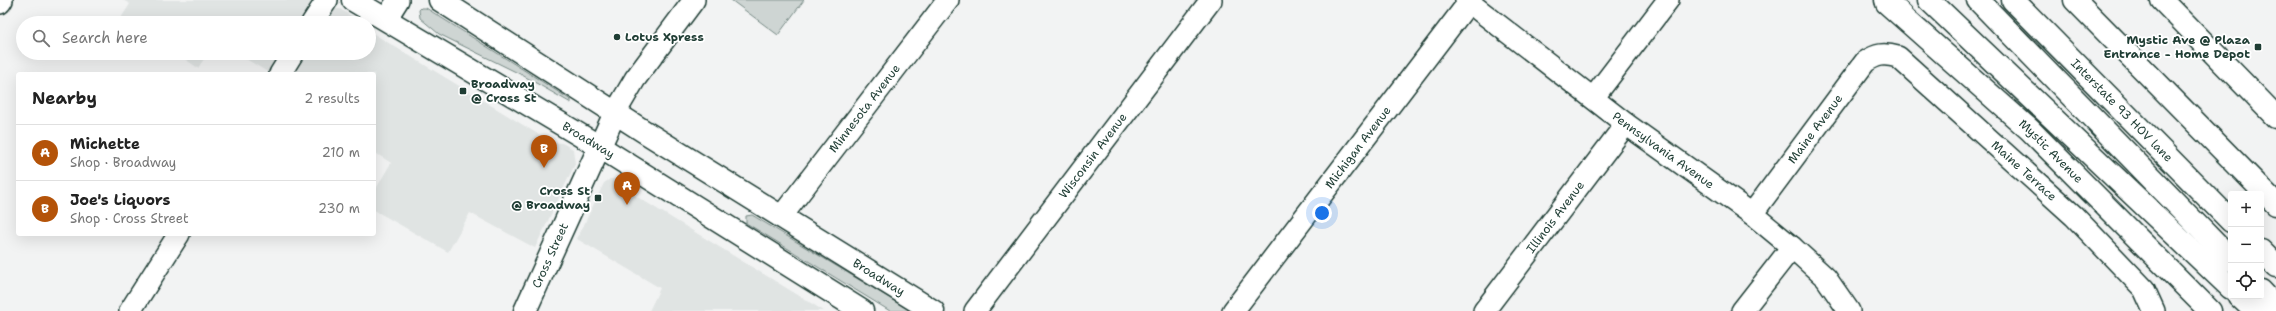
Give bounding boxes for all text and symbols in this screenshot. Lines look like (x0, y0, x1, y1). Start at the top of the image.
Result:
search box (16, 16, 376, 60)
icon: search (30, 27, 52, 49)
text: Search here (62, 28, 148, 48)
place label: Lotus Xpress (625, 29, 704, 45)
marker: Lotus Xpress (612, 32, 622, 42)
place label: Mystic Ave @ Plaza Entrance - Home Depot (2103, 32, 2251, 62)
marker: Mystic Ave @ Plaza Entrance - Home Depot (2253, 42, 2263, 52)
street label: Interstate 93 HOV lane (2067, 55, 2176, 166)
street label: Minnesota Avenue (825, 61, 904, 156)
place label: Broadway @ Cross St (471, 76, 537, 106)
marker: Broadway @ Cross St (458, 86, 468, 96)
text: Nearby (32, 87, 97, 109)
text: 2 results (304, 90, 360, 107)
street label: Maine Avenue (1784, 91, 1846, 167)
street label: Michigan Avenue (1321, 103, 1395, 192)
street label: Pennsylvania Avenue (1609, 108, 1717, 193)
street label: Wisconsin Avenue (1055, 109, 1131, 202)
street label: Mystic Avenue (2015, 116, 2087, 187)
street label: Broadway (559, 118, 618, 162)
text: Michette (70, 134, 140, 154)
pin: B (531, 135, 557, 168)
street label: Maine Terrace (1988, 137, 2060, 205)
text: A (40, 144, 50, 161)
text: 210 m (322, 144, 360, 161)
text: Shop · Broadway (70, 154, 176, 171)
pin: A (614, 172, 640, 205)
street label: Illinois Avenue (1523, 177, 1588, 256)
place label: Cross St @ Broadway (511, 183, 590, 213)
text: Joe's Liquors (70, 190, 171, 210)
map controls (2228, 191, 2264, 299)
button: + (2228, 191, 2264, 227)
marker: Cross St @ Broadway (593, 193, 603, 203)
text: B (41, 200, 49, 217)
text: 230 m (318, 200, 360, 217)
your location (1312, 203, 1332, 223)
text: Shop · Cross Street (70, 210, 189, 227)
street label: Cross Street (528, 220, 572, 291)
button: − (2228, 227, 2264, 263)
street label: Broadway (850, 255, 908, 300)
button: locate (2228, 263, 2264, 299)

